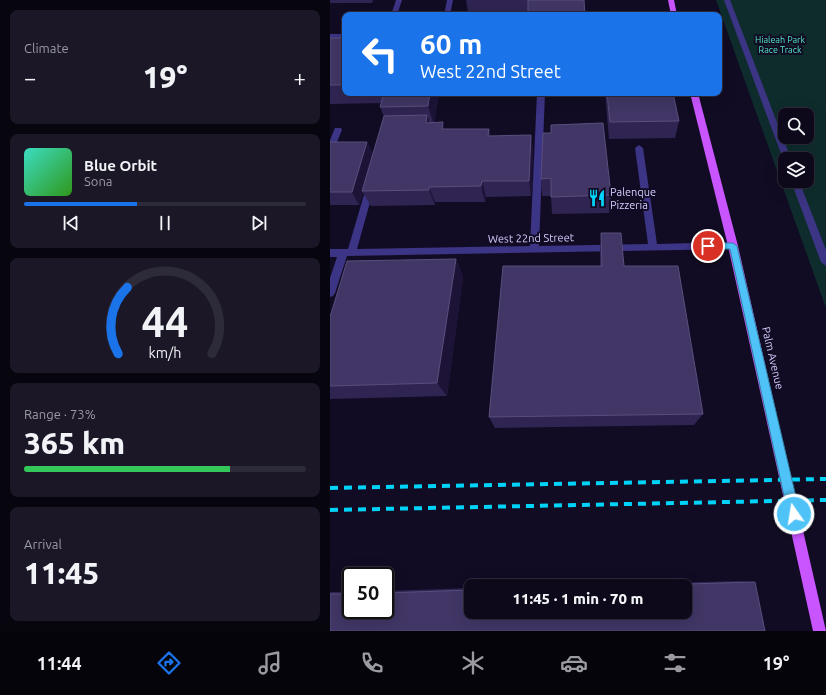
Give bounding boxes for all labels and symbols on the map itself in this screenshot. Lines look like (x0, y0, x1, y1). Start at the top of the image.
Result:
park label: Hialeah Park Race Track (755, 35, 806, 55)
place label: Palenque Pizzeria (610, 186, 656, 211)
restaurant icon: Palenque Pizzeria (587, 188, 607, 208)
pin (691, 229, 725, 263)
street label: West 22nd Street (488, 231, 575, 245)
street label: Palm Avenue (760, 325, 786, 391)
position arrow (773, 493, 815, 535)
speed limit sign: 50 (342, 567, 394, 619)

